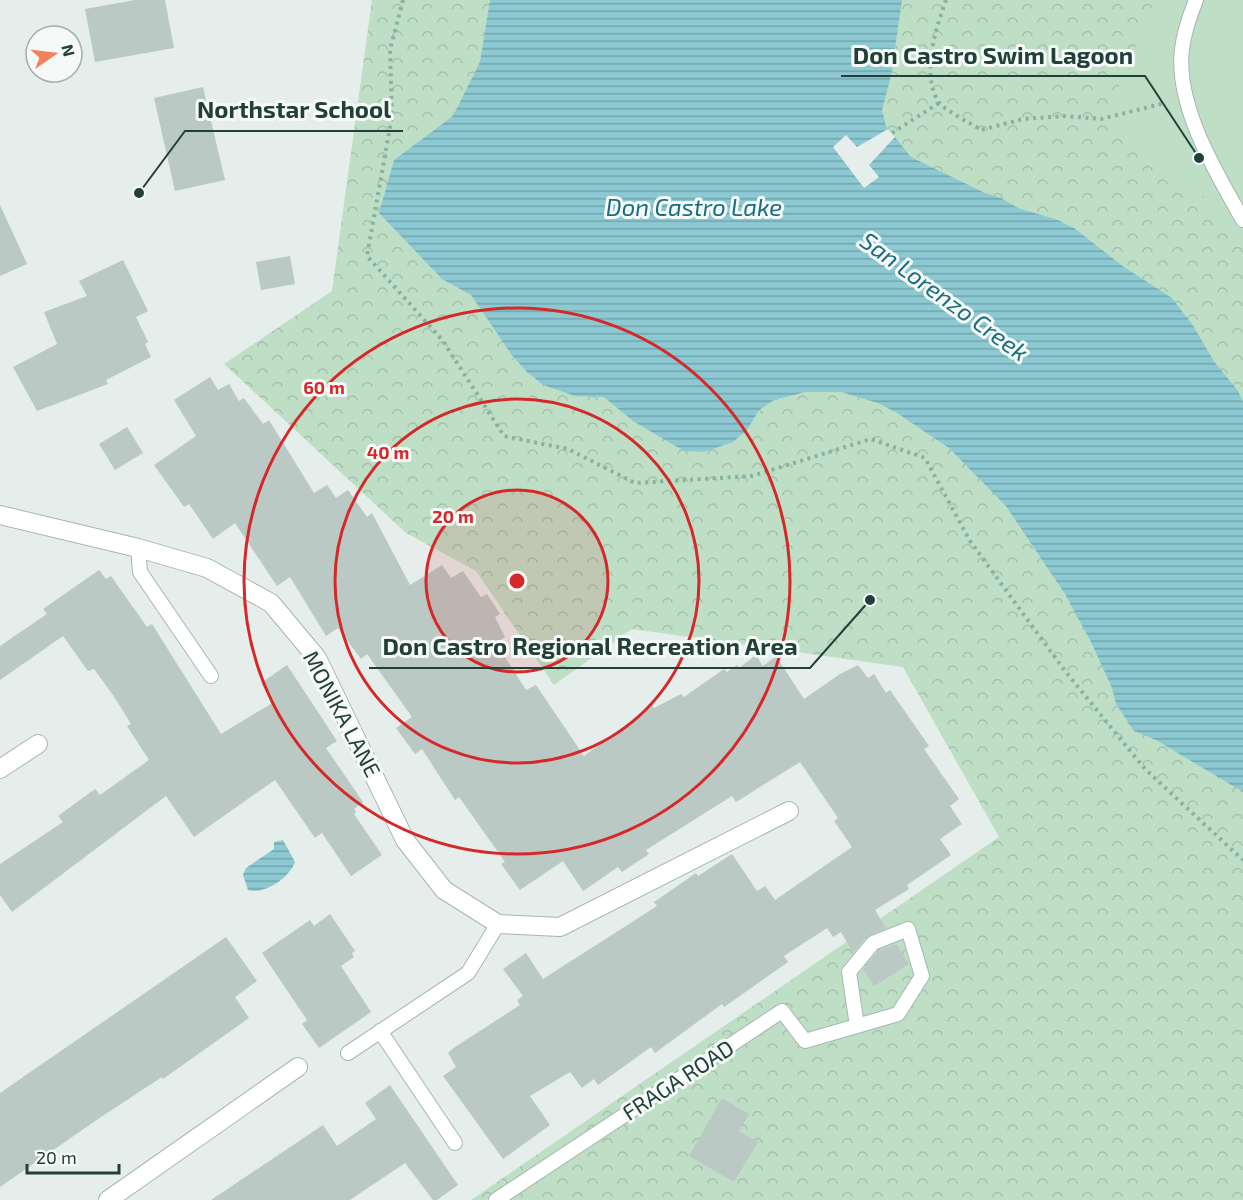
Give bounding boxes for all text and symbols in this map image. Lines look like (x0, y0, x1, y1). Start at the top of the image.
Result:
north arrow (24, 24, 84, 84)
callout: Don Castro Swim Lagoon (841, 34, 1145, 76)
text: Don Castro Swim Lagoon (853, 40, 1133, 69)
text: N (58, 42, 80, 58)
callout: Northstar School (185, 89, 403, 131)
text: Northstar School (197, 94, 391, 123)
water label: Don Castro Lake (606, 192, 782, 221)
water label: San Lorenzo Creek (855, 225, 1034, 366)
text: 60 m (303, 376, 345, 398)
text: 40 m (367, 441, 409, 463)
text: 20 m (432, 505, 474, 527)
centre of rings (507, 571, 527, 591)
callout: Don Castro Regional Recreation Area (369, 626, 810, 668)
text: Don Castro Regional Recreation Area (382, 631, 798, 660)
street label: MONIKA LANE (299, 646, 387, 781)
street label: FRAGA ROAD (617, 1034, 738, 1125)
scale bar (27, 1137, 118, 1175)
text: 20 m (36, 1146, 77, 1168)

